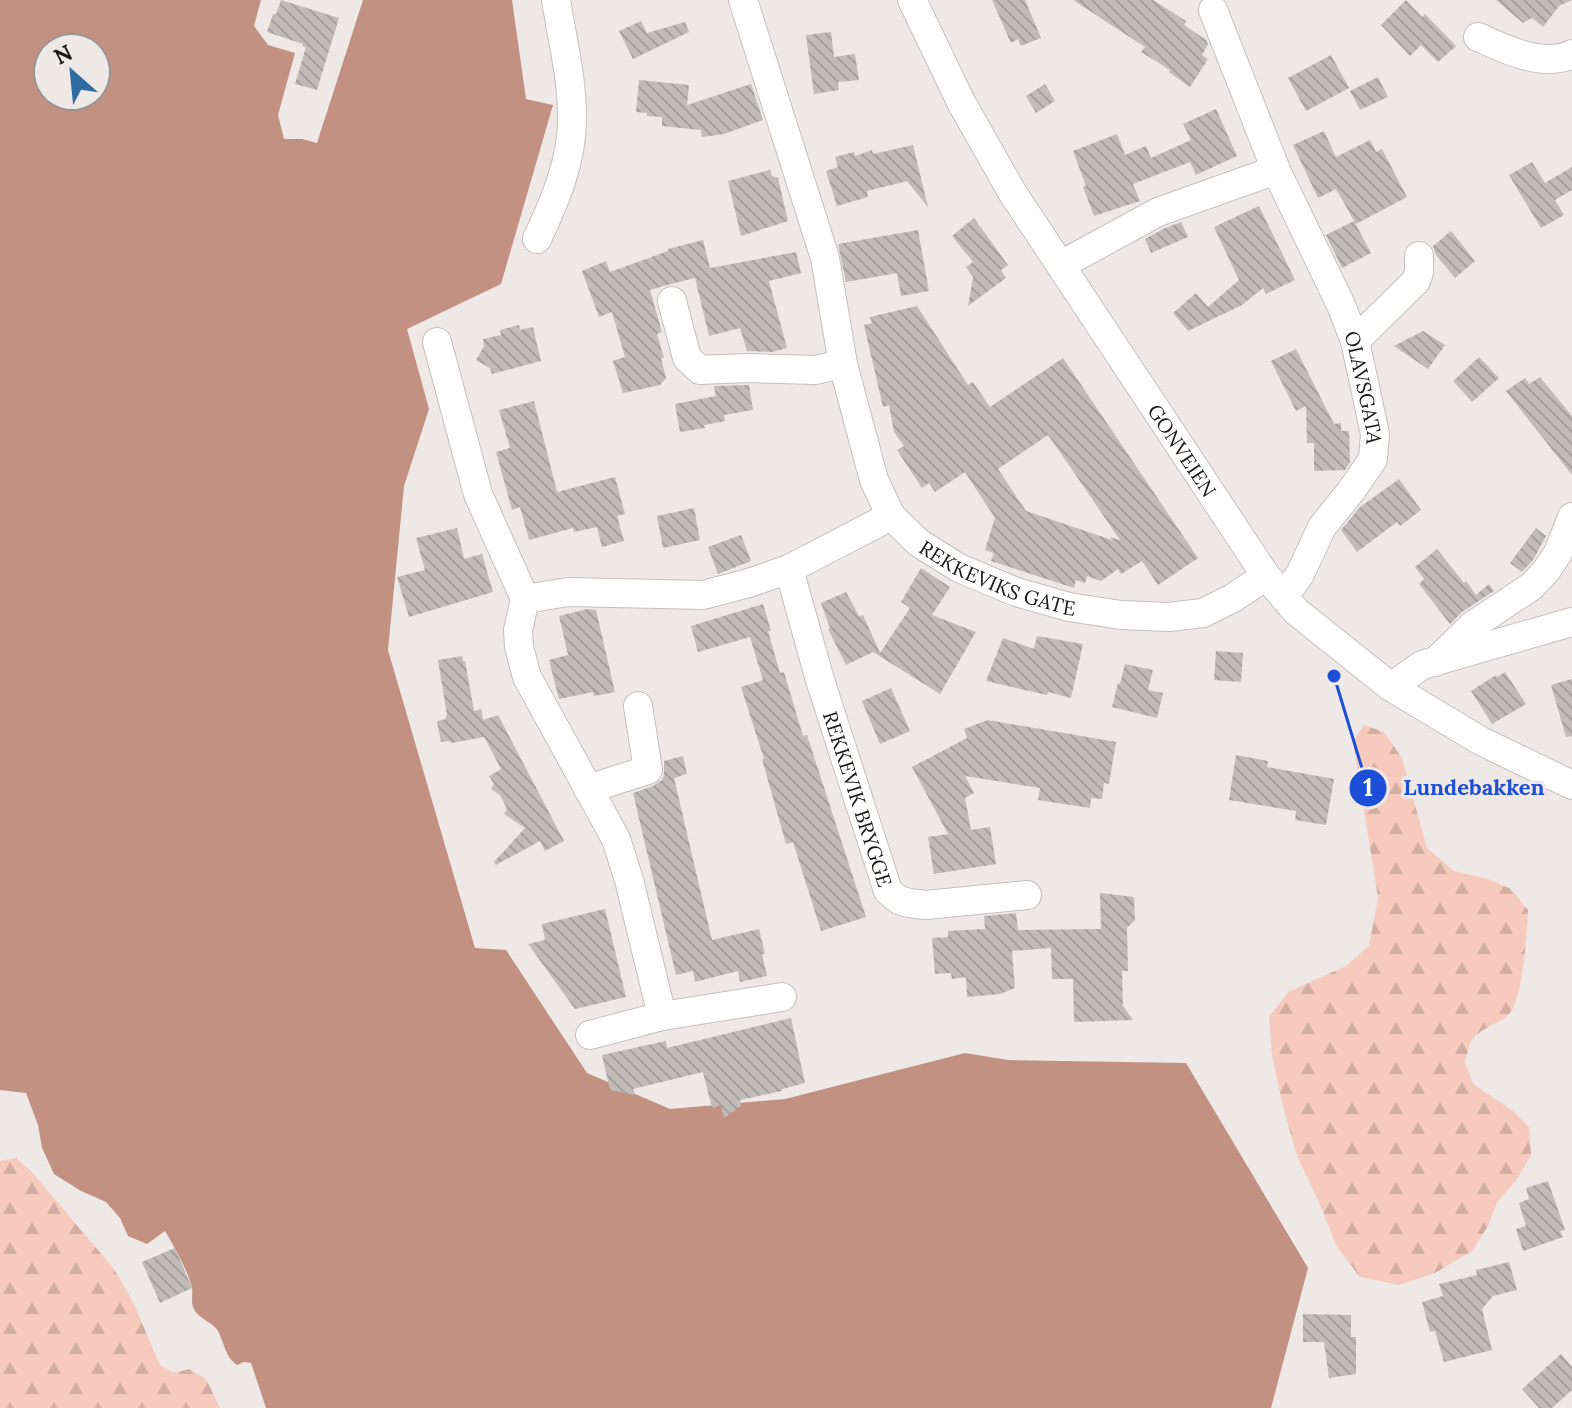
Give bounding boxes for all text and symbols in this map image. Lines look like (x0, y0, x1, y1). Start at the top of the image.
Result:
north arrow (32, 32, 112, 112)
text: N (49, 38, 77, 71)
street label: OLAVSGATA (1340, 327, 1388, 446)
street label: GONVEIEN (1143, 399, 1222, 501)
street label: REKKEVIKS GATE (915, 534, 1077, 620)
street label: REKKEVIK BRYGGE (818, 708, 898, 890)
callout: Lundebakken (1348, 765, 1561, 811)
text: 1 (1363, 772, 1373, 803)
text: Lundebakken (1403, 773, 1545, 801)

